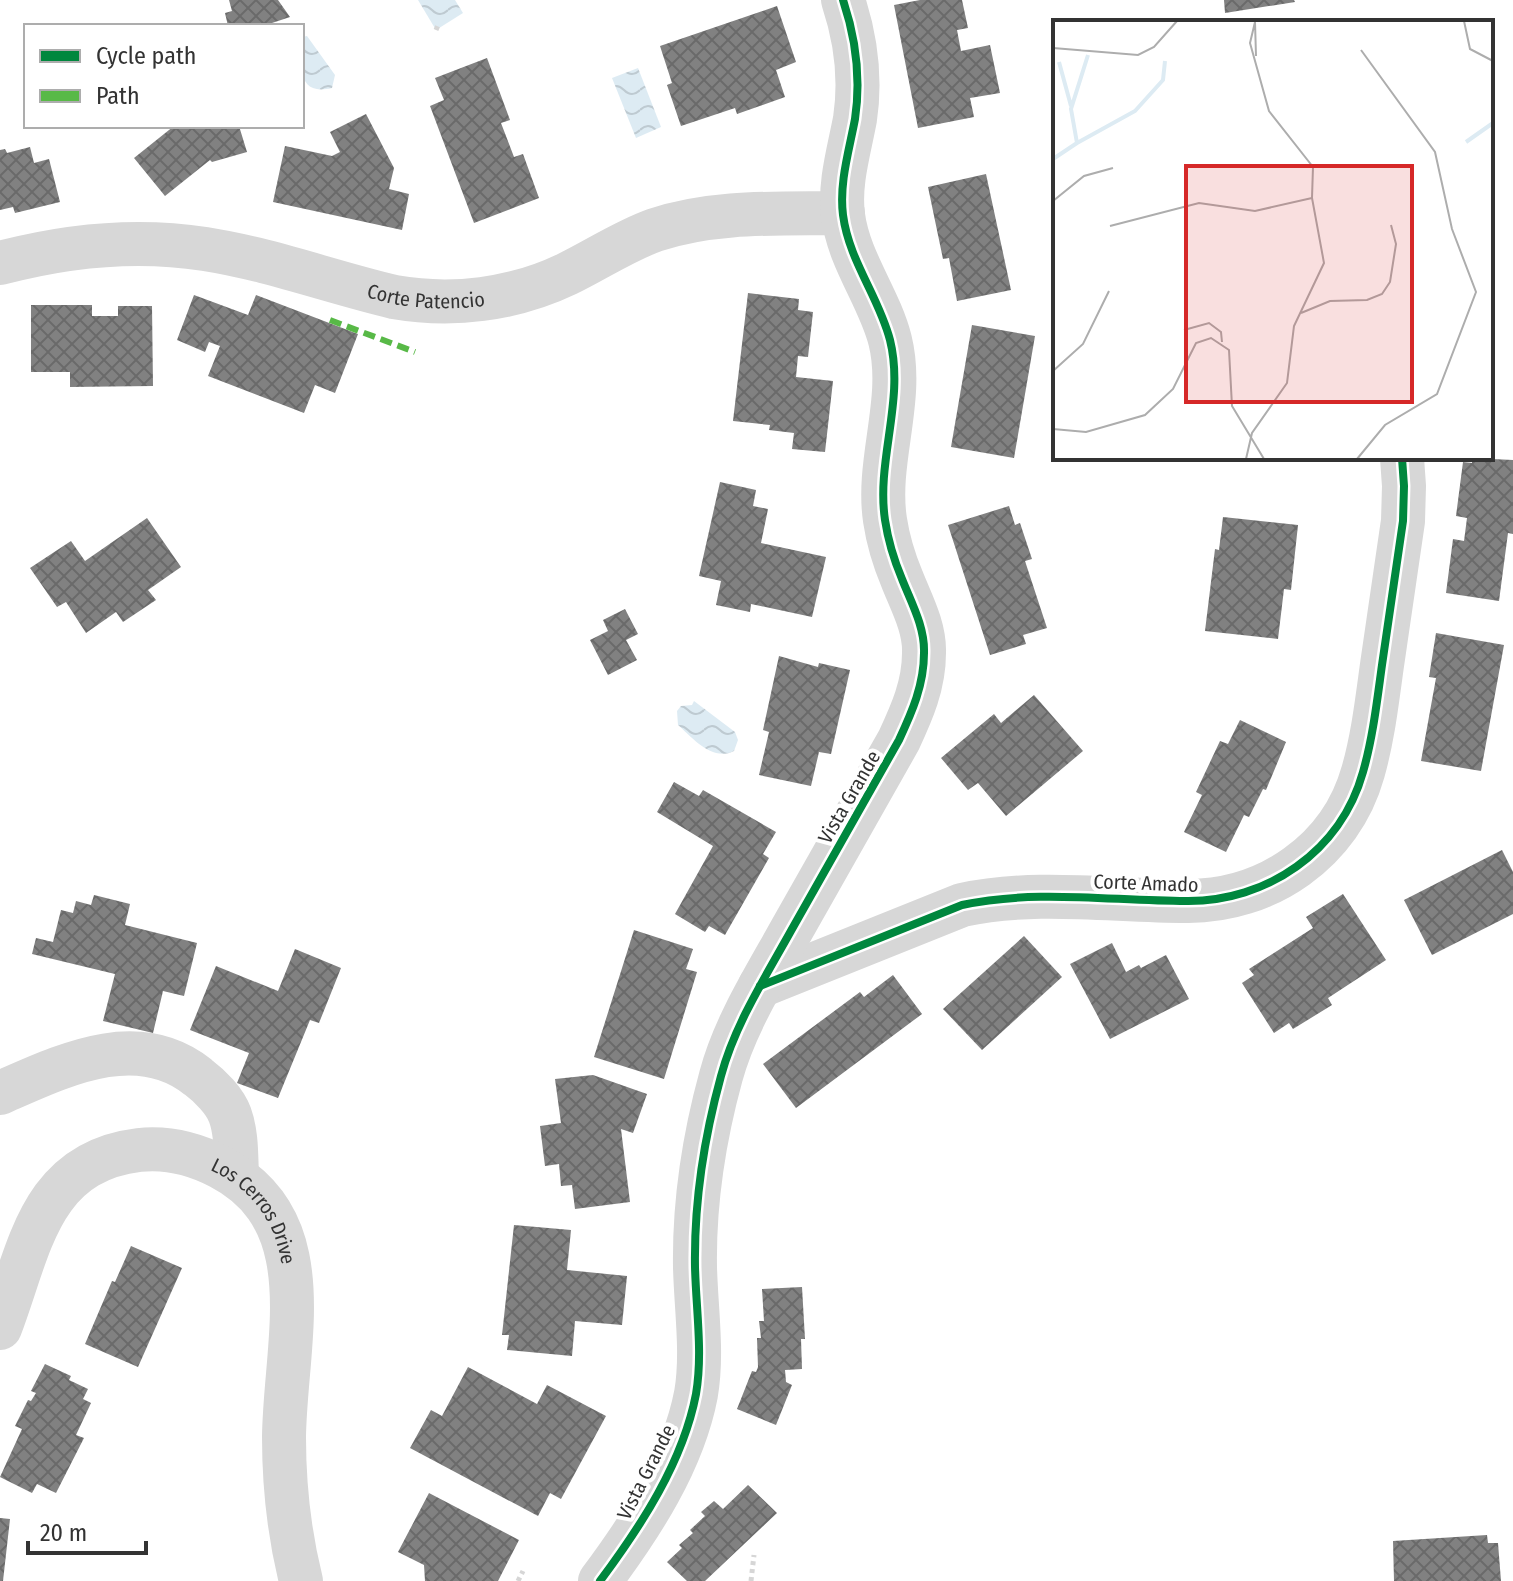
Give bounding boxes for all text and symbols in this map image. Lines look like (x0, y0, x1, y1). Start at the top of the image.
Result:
inset map (1053, 20, 1493, 460)
legend (24, 24, 304, 128)
text: Cycle path (96, 42, 196, 70)
text: Path (96, 82, 140, 110)
street label: Corte Patencio (365, 279, 486, 313)
street label: Vista Grande (813, 746, 885, 848)
street label: Corte Amado (1093, 869, 1199, 897)
street label: Los Cerros Drive (208, 1153, 301, 1266)
street label: Vista Grande (612, 1420, 680, 1524)
scale bar (28, 1505, 146, 1555)
text: 20 m (40, 1519, 87, 1547)

